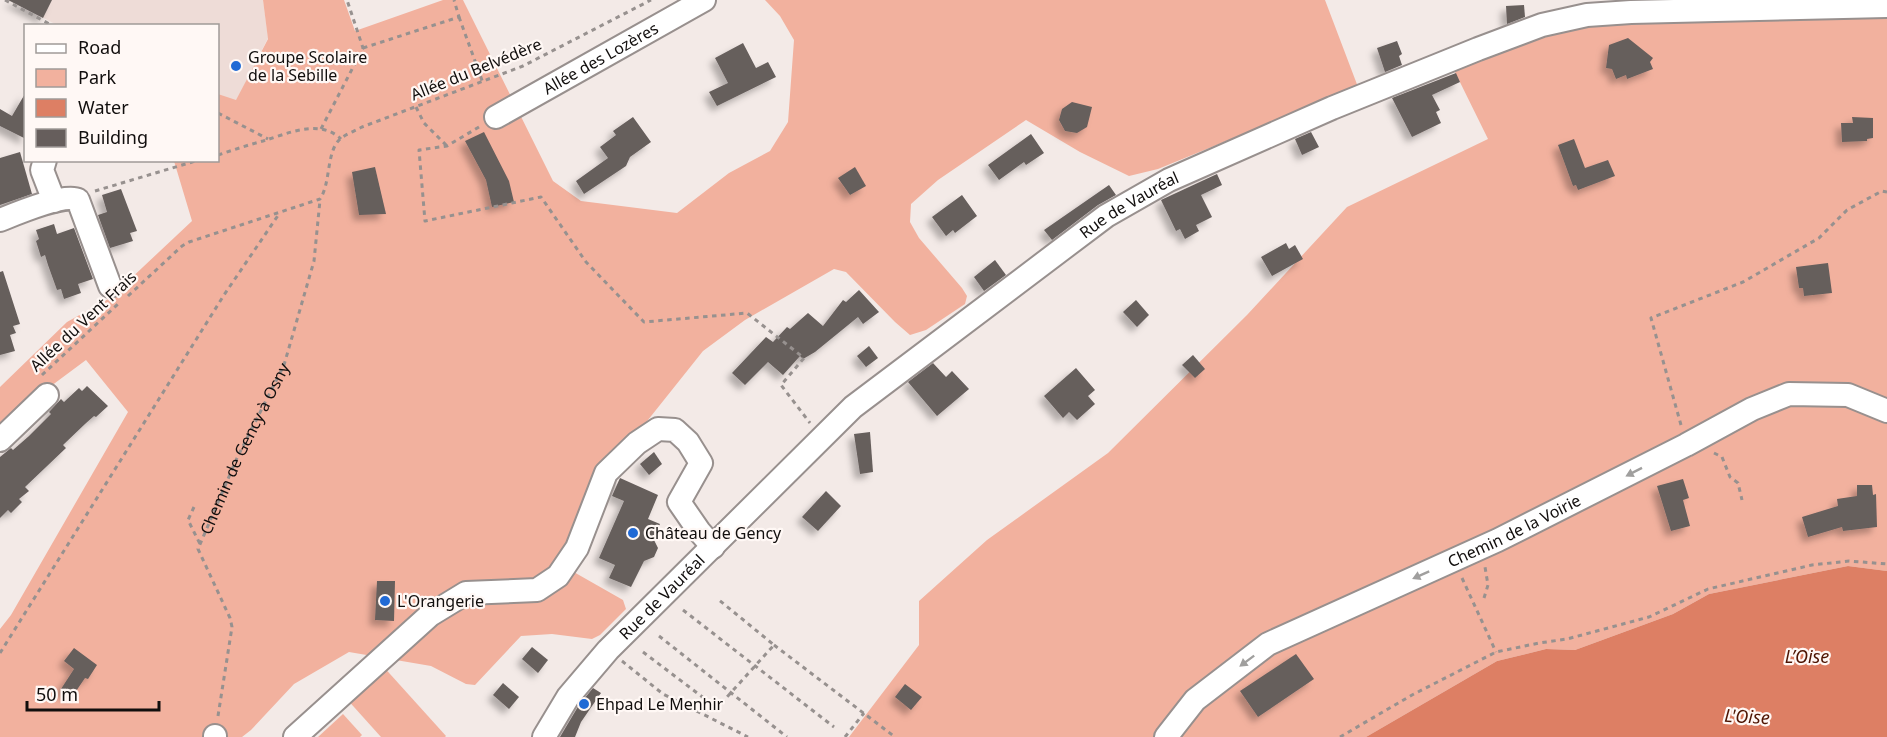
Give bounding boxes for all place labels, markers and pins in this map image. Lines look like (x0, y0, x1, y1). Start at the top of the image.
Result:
place label: Groupe Scolaire de la Sebille (248, 46, 367, 86)
marker: Groupe Scolaire de la Sebille (229, 59, 243, 73)
place label: Château de Gency (645, 522, 782, 544)
marker: Château de Gency (626, 526, 640, 540)
place label: L'Orangerie (397, 590, 484, 612)
marker: L'Orangerie (378, 594, 392, 608)
place label: Ehpad Le Menhir (596, 693, 724, 715)
marker: Ehpad Le Menhir (577, 697, 591, 711)

